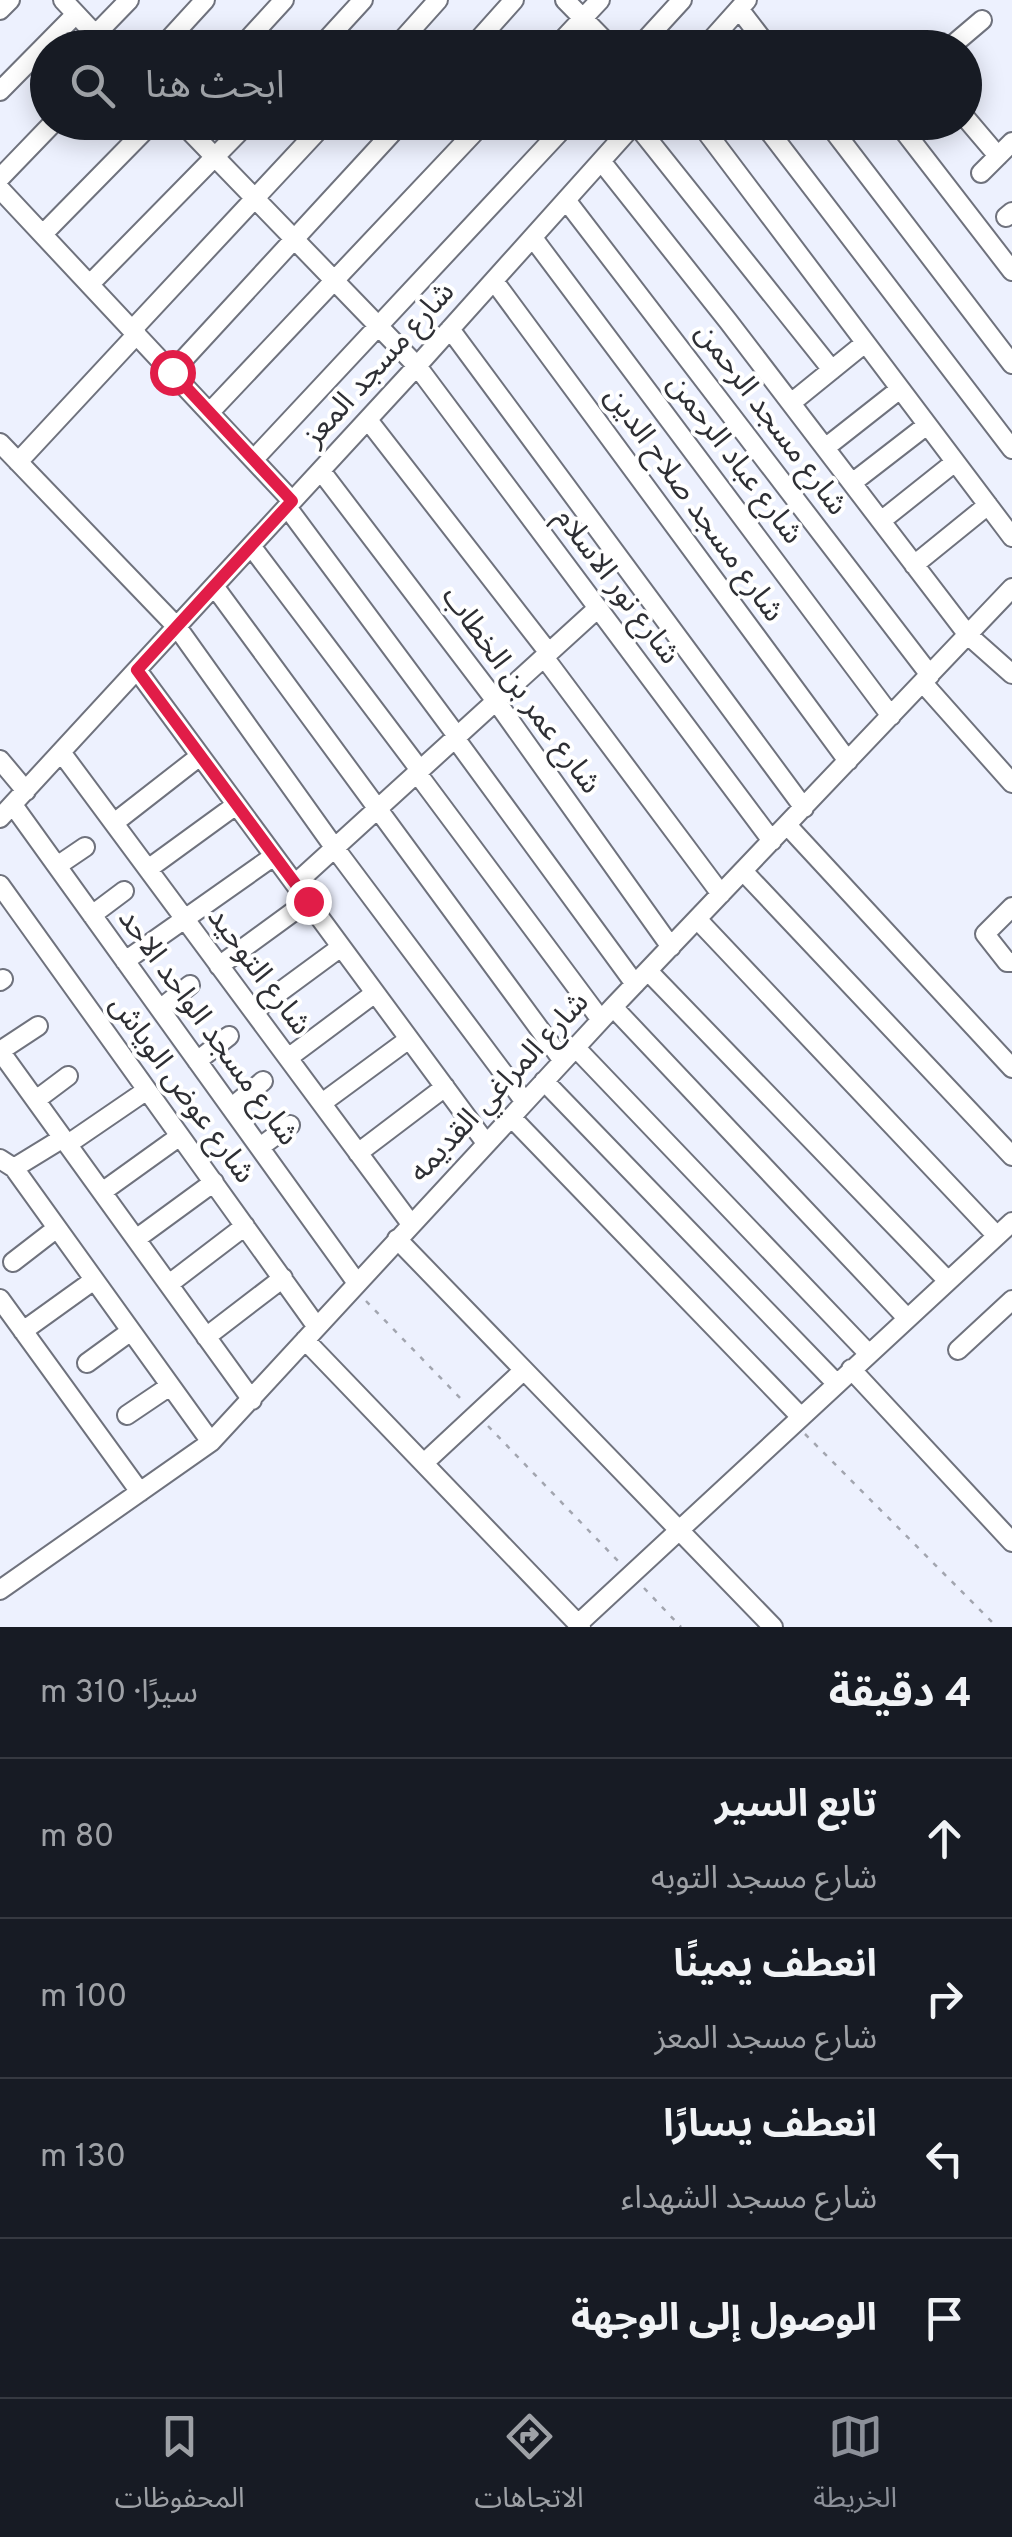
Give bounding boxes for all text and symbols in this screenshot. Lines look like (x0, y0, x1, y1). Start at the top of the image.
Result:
search box (30, 30, 982, 140)
icon: search (65, 58, 120, 113)
text: ابحث هنا (145, 63, 285, 112)
street label: شارع مسجد المعز (296, 275, 464, 456)
street label: شارع مسجد الرحمن (685, 316, 854, 524)
route start (150, 350, 196, 396)
street label: شارع عباد الرحمن (657, 368, 810, 553)
street label: شارع مسجد صلاح الدين (594, 380, 791, 631)
street label: شارع نور الاسلام (544, 501, 687, 673)
street label: شارع عمر بن الخطاب (431, 580, 608, 803)
route end (286, 879, 332, 925)
street label: شارع التوحيد (197, 901, 318, 1044)
street label: شارع مسجد الواحد الاحد (108, 902, 305, 1154)
street label: شارع المراغي القديمه (402, 985, 599, 1192)
street label: شارع عوض الوياش (99, 988, 262, 1192)
text: 4 دقيقة (829, 1669, 972, 1722)
text: سيرًا · 310 m (40, 1674, 198, 1714)
text: تابع السير (715, 1782, 877, 1831)
icon: ahead (917, 1811, 972, 1866)
text: 80 m (40, 1818, 114, 1858)
text: شارع مسجد التوبه (651, 1860, 877, 1900)
text: انعطف يمينًا (673, 1942, 877, 1991)
icon: right (917, 1971, 972, 2026)
text: 100 m (40, 1978, 127, 2018)
text: شارع مسجد المعز (654, 2020, 877, 2060)
text: انعطف يسارًا (663, 2102, 877, 2151)
icon: left (917, 2131, 972, 2186)
text: 130 m (40, 2138, 126, 2178)
text: شارع مسجد الشهداء (621, 2180, 877, 2220)
icon: arrive (917, 2291, 972, 2346)
text: الوصول إلى الوجهة (571, 2296, 877, 2345)
tab: المحفوظات (115, 2409, 245, 2528)
tab: الاتجاهات (474, 2409, 584, 2528)
tab: الخريطة (813, 2409, 897, 2528)

